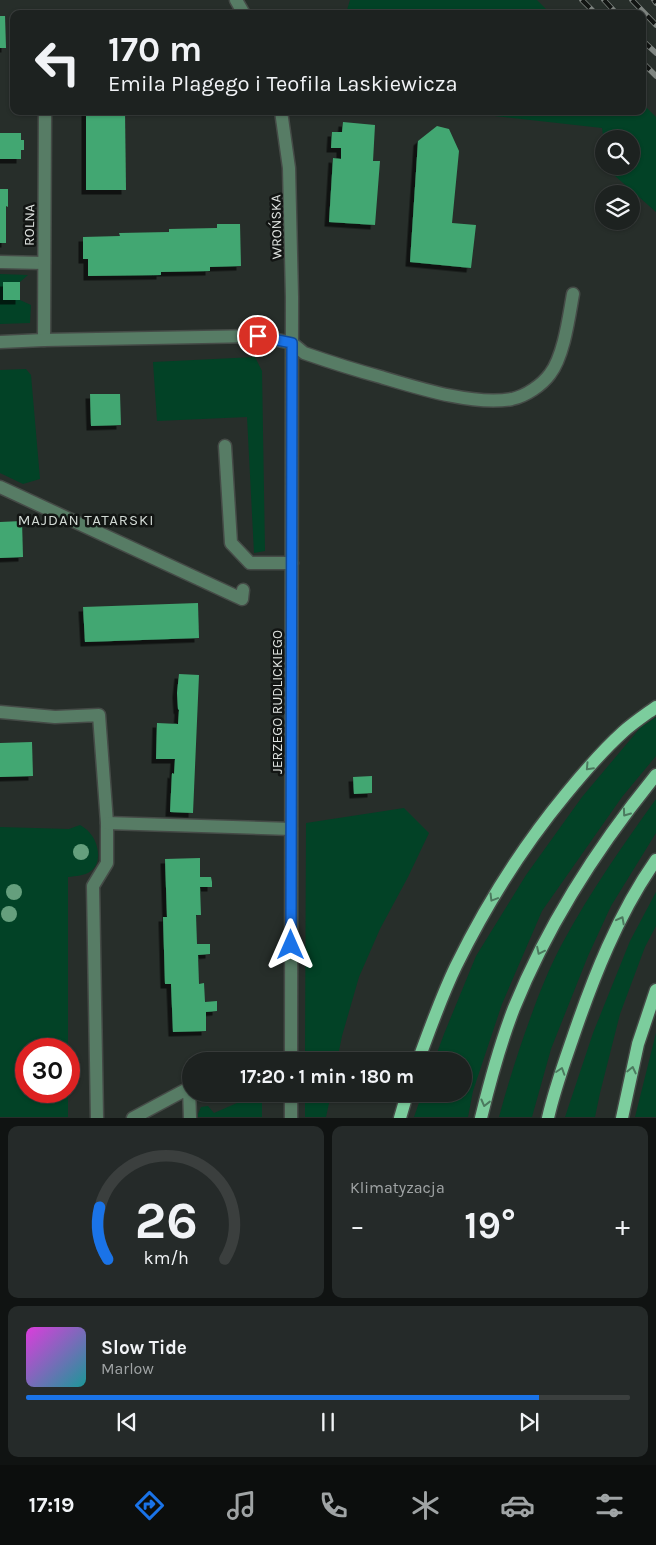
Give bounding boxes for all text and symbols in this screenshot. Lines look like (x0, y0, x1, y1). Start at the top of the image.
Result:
text: 170 m (108, 29, 202, 70)
icon: left (25, 30, 90, 95)
text: Emila Plagego i Teofila Laskiewicza (108, 71, 458, 97)
map controls (595, 130, 640, 230)
button: search (595, 130, 640, 175)
button: layers (595, 185, 640, 230)
street label: WROŃSKA (266, 194, 286, 260)
street label: ROLNA (21, 204, 38, 246)
pin (237, 315, 279, 357)
icon: arrive (244, 322, 272, 350)
district label: MAJDAN TATARSKI (18, 511, 154, 529)
street label: JERZEGO RUDLICKIEGO (269, 630, 286, 774)
one-way arrow (586, 761, 595, 770)
one-way arrow (623, 808, 632, 817)
one-way arrow (490, 893, 500, 902)
one-way arrow (615, 916, 625, 925)
position arrow (264, 918, 316, 970)
one-way arrow (536, 946, 547, 955)
speed limit sign: 30 (15, 1038, 80, 1103)
one-way arrow (626, 1065, 637, 1074)
text: 17:20 · 1 min · 180 m (240, 1066, 414, 1088)
one-way arrow (556, 1067, 566, 1075)
one-way arrow (480, 1099, 491, 1108)
text: Klimatyzacja (350, 1178, 445, 1197)
text: 26 (134, 1190, 198, 1251)
text: 19° (464, 1203, 516, 1248)
text: − (350, 1209, 365, 1242)
text: + (615, 1209, 630, 1242)
text: km/h (143, 1248, 189, 1269)
text: Slow Tide (101, 1337, 187, 1359)
text: Marlow (101, 1359, 154, 1378)
icon: previous (113, 1408, 141, 1436)
icon: pause (314, 1408, 342, 1436)
icon: next (515, 1408, 543, 1436)
icon: directions (132, 1488, 167, 1523)
icon: music (224, 1488, 259, 1523)
icon: phone (316, 1488, 351, 1523)
icon: climate (408, 1488, 443, 1523)
icon: car (500, 1488, 535, 1523)
icon: filters (592, 1488, 627, 1523)
text: 17:19 (29, 1492, 75, 1518)

